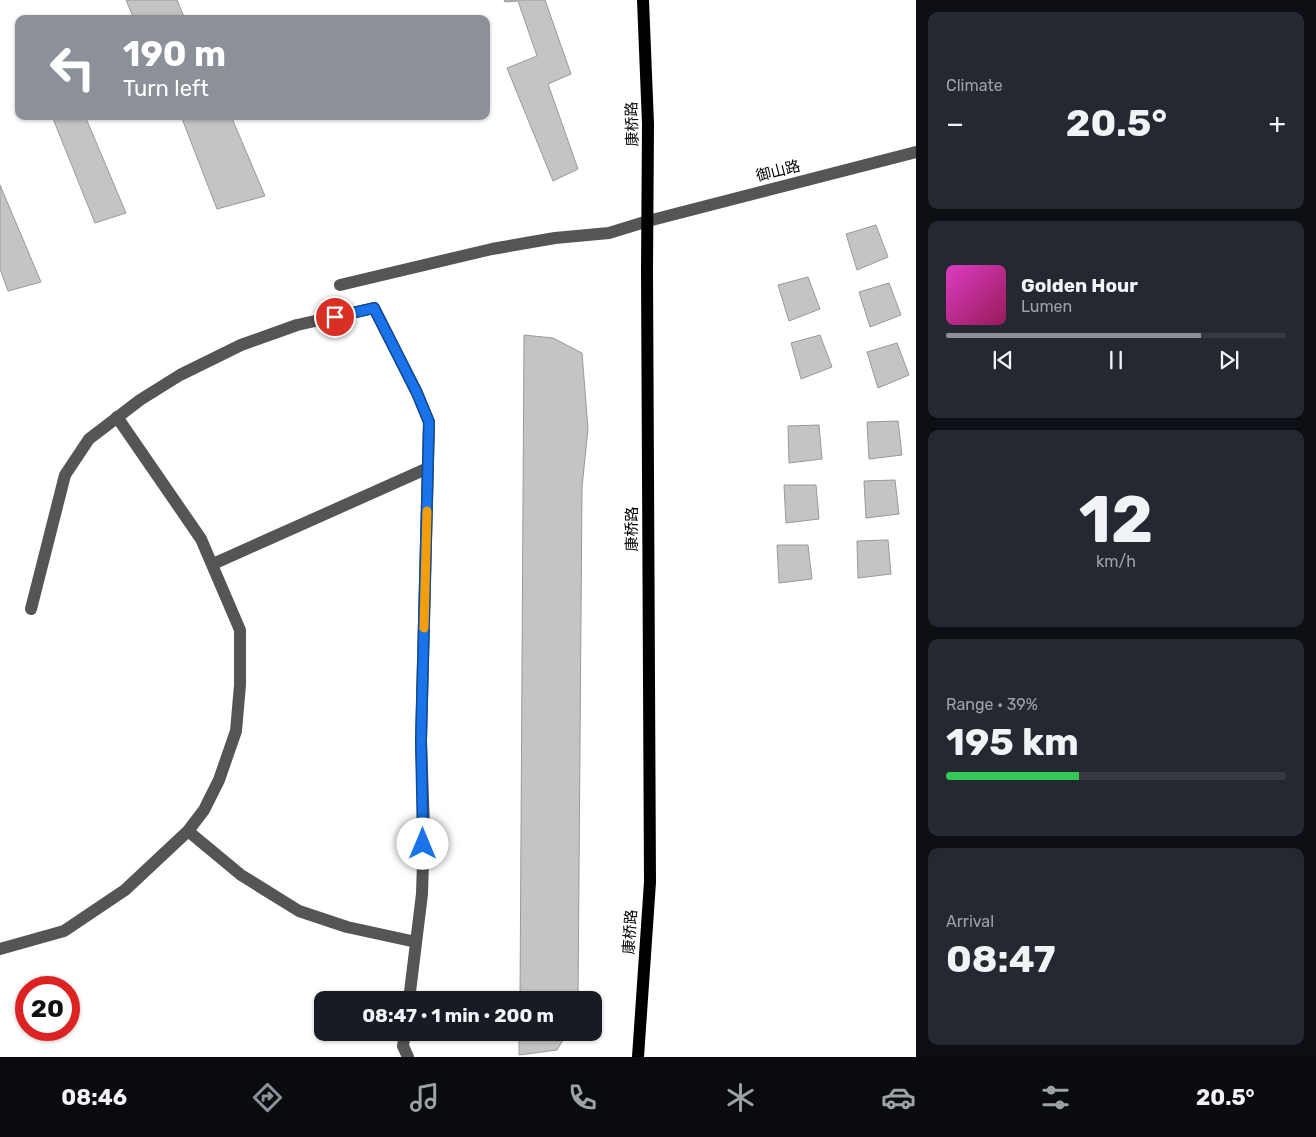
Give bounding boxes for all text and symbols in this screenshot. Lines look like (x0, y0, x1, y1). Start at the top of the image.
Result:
text: 190 m (123, 33, 226, 75)
icon: left (40, 35, 105, 100)
text: Turn left (123, 75, 209, 102)
text: Climate (946, 76, 1003, 95)
text: 20.5° (1066, 100, 1167, 146)
street label: 康桥路 (623, 101, 641, 147)
text: − (946, 107, 964, 140)
text: + (1269, 107, 1286, 140)
street label: 御山路 (754, 157, 802, 185)
text: Golden Hour (1021, 274, 1138, 297)
pin (314, 296, 356, 338)
text: Lumen (1021, 297, 1072, 316)
icon: arrive (321, 303, 349, 331)
icon: previous (989, 346, 1017, 374)
icon: pause (1102, 346, 1130, 374)
icon: next (1215, 346, 1243, 374)
text: 12 (1079, 481, 1153, 558)
street label: 康桥路 (623, 506, 641, 552)
text: km/h (1096, 552, 1136, 571)
text: Range · 39% (946, 695, 1038, 714)
text: 195 km (946, 719, 1079, 765)
position arrow (396, 817, 448, 869)
street label: 康桥路 (619, 909, 641, 955)
text: Arrival (946, 912, 994, 931)
text: 08:47 (946, 936, 1055, 982)
speed limit sign: 20 (15, 976, 80, 1041)
text: 08:47 · 1 min · 200 m (362, 1004, 554, 1027)
icon: directions (250, 1080, 285, 1115)
icon: music (407, 1080, 442, 1115)
icon: phone (565, 1080, 600, 1115)
icon: climate (723, 1080, 758, 1115)
icon: car (881, 1080, 916, 1115)
icon: filters (1038, 1080, 1073, 1115)
text: 08:46 (61, 1084, 127, 1111)
text: 20.5° (1196, 1084, 1255, 1111)

